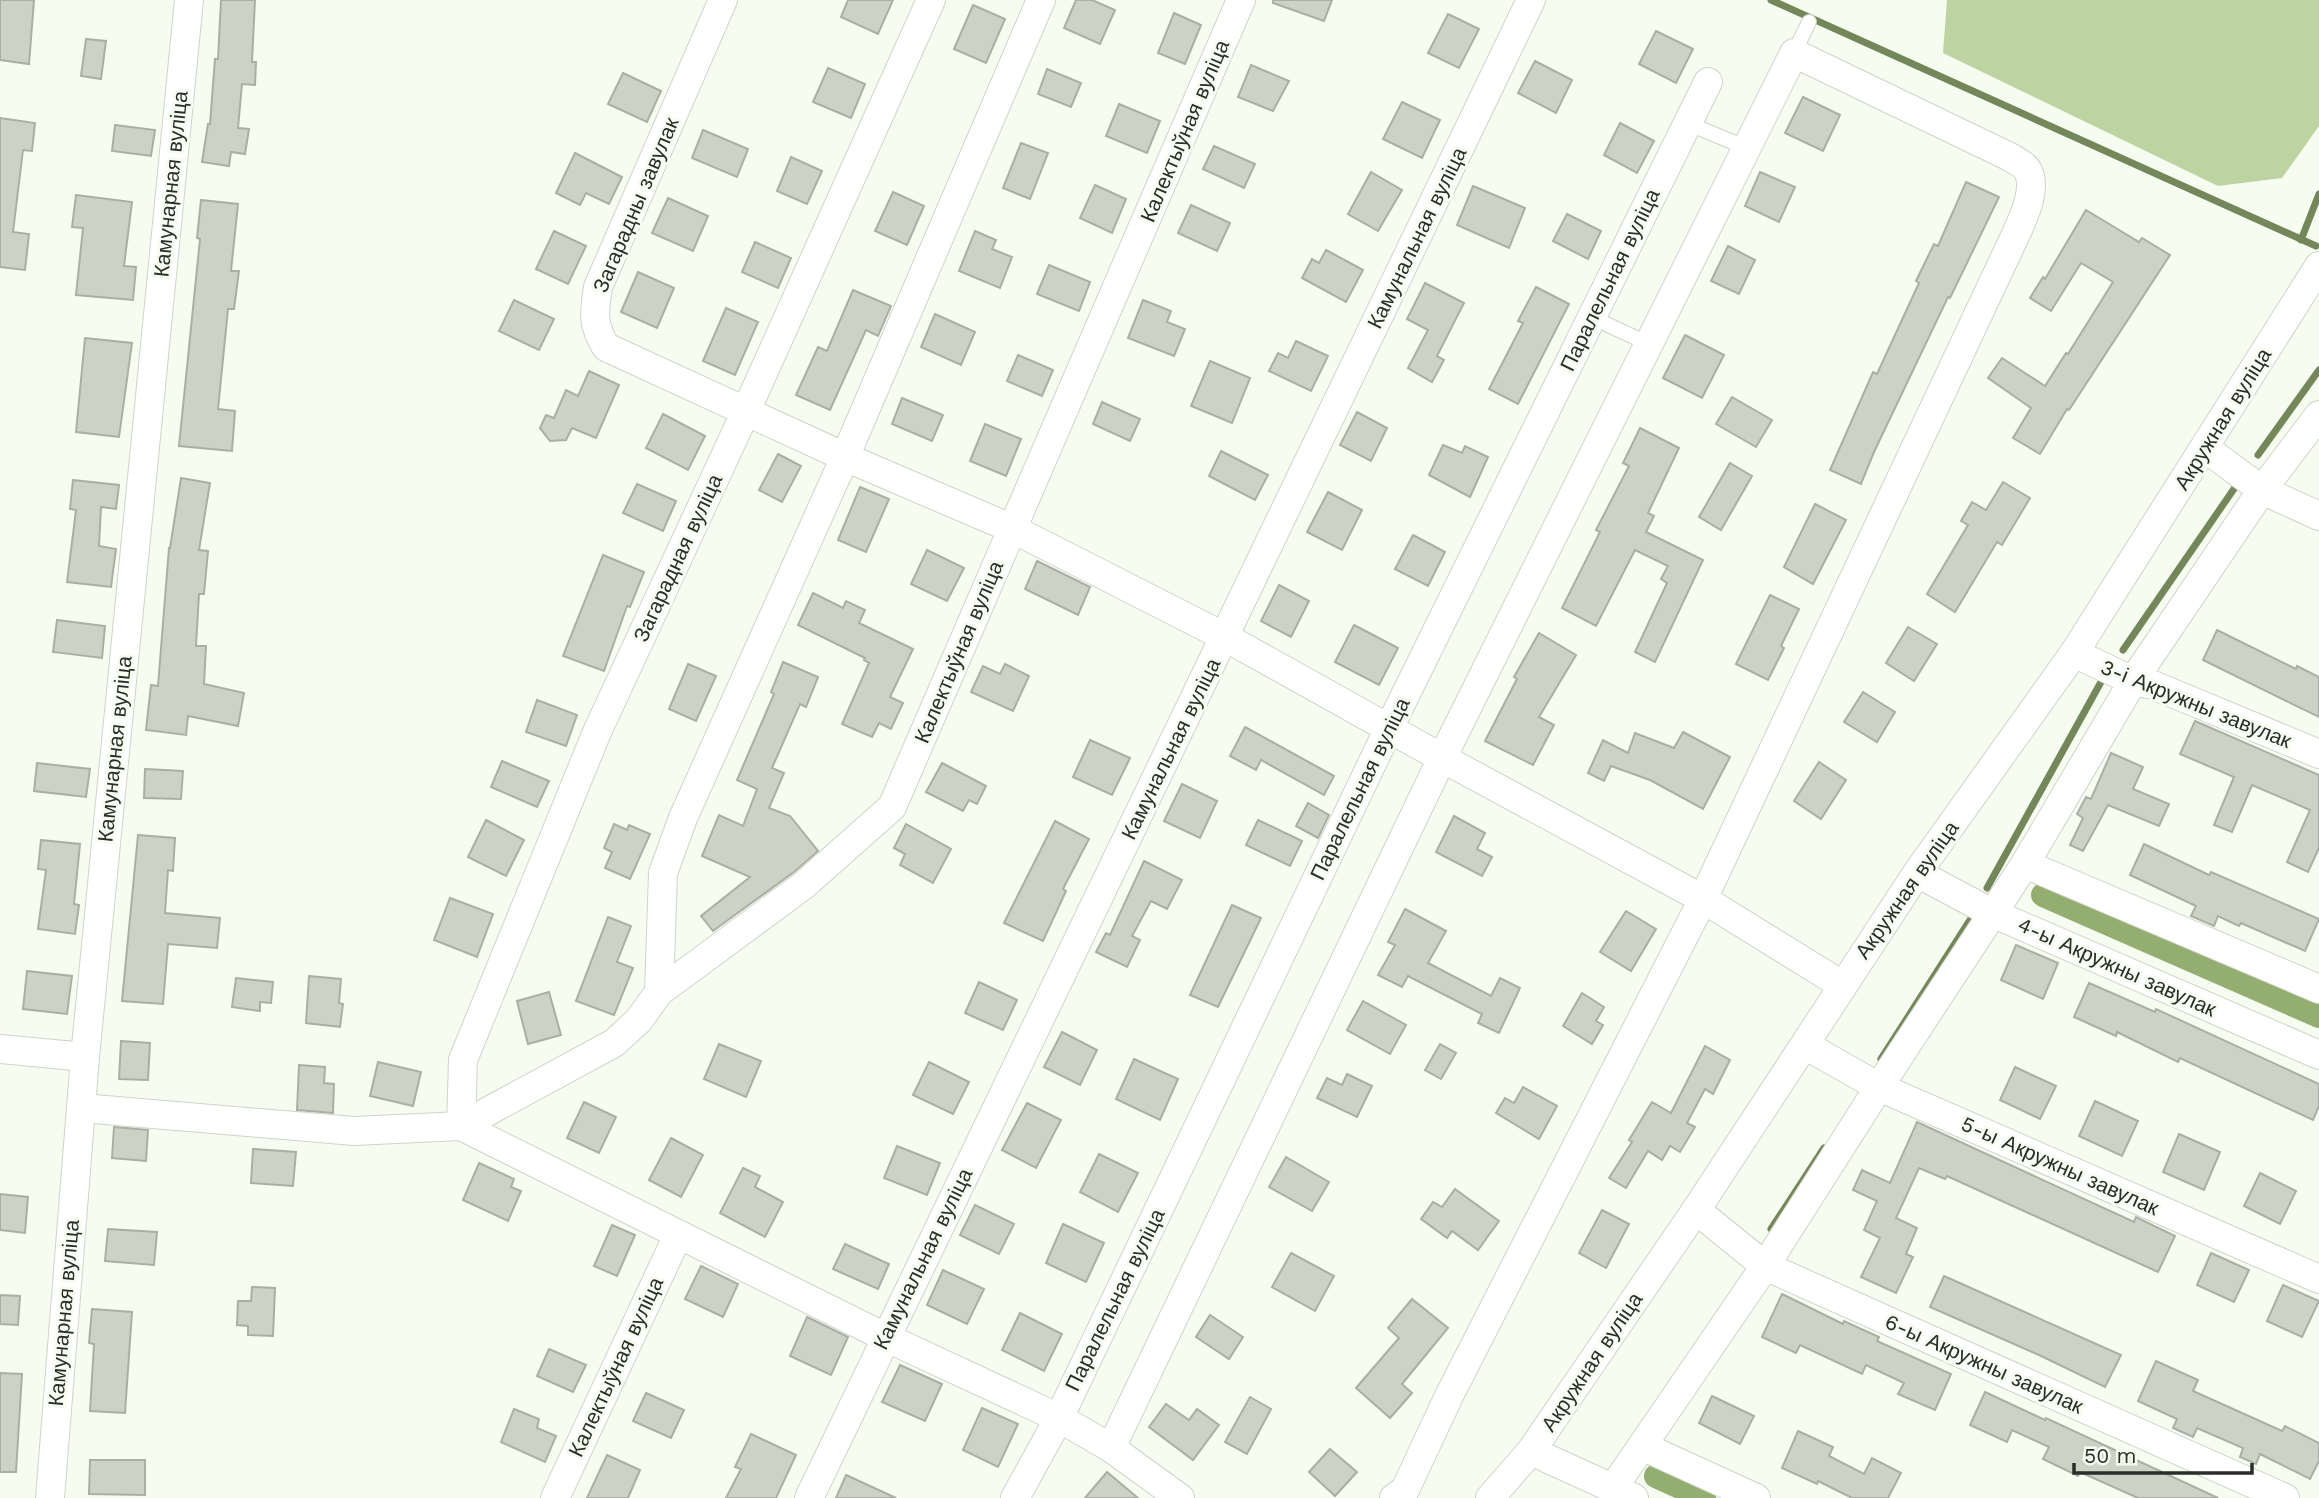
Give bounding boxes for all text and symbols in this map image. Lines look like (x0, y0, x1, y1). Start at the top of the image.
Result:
street label: Калектыўная вуліца (1135, 36, 1234, 226)
street label: Камунарная вуліца (148, 89, 193, 278)
street label: Загарадны завулак (587, 113, 684, 296)
street label: Камунальная вуліца (1362, 143, 1471, 333)
street label: Паралельная вуліца (1555, 184, 1665, 375)
street label: Акружная вуліца (2169, 343, 2276, 494)
street label: Загарадная вуліца (628, 470, 727, 646)
street label: Калектыўная вуліца (909, 557, 1008, 747)
street label: Камунарная вуліца (92, 654, 137, 843)
street label: Камунальная вуліца (1116, 654, 1225, 844)
street label: 3-і Акружны завулак (2097, 654, 2296, 753)
street label: Паралельная вуліца (1305, 693, 1415, 884)
street label: Акружная вуліца (1850, 816, 1964, 963)
street label: 4-ы Акружны завулак (2014, 912, 2221, 1022)
street label: 5-ы Акружны завулак (1958, 1111, 2164, 1221)
street label: Камунальная вуліца (868, 1164, 977, 1354)
street label: Паралельная вуліца (1060, 1204, 1170, 1395)
street label: Камунарная вуліца (43, 1218, 84, 1407)
street label: Калектыўная вуліца (563, 1273, 668, 1461)
street label: Акружная вуліца (1536, 1287, 1648, 1436)
street label: 6-ы Акружны завулак (1881, 1309, 2088, 1419)
scale bar (2074, 1432, 2252, 1476)
text: 50 m (2084, 1443, 2136, 1468)

